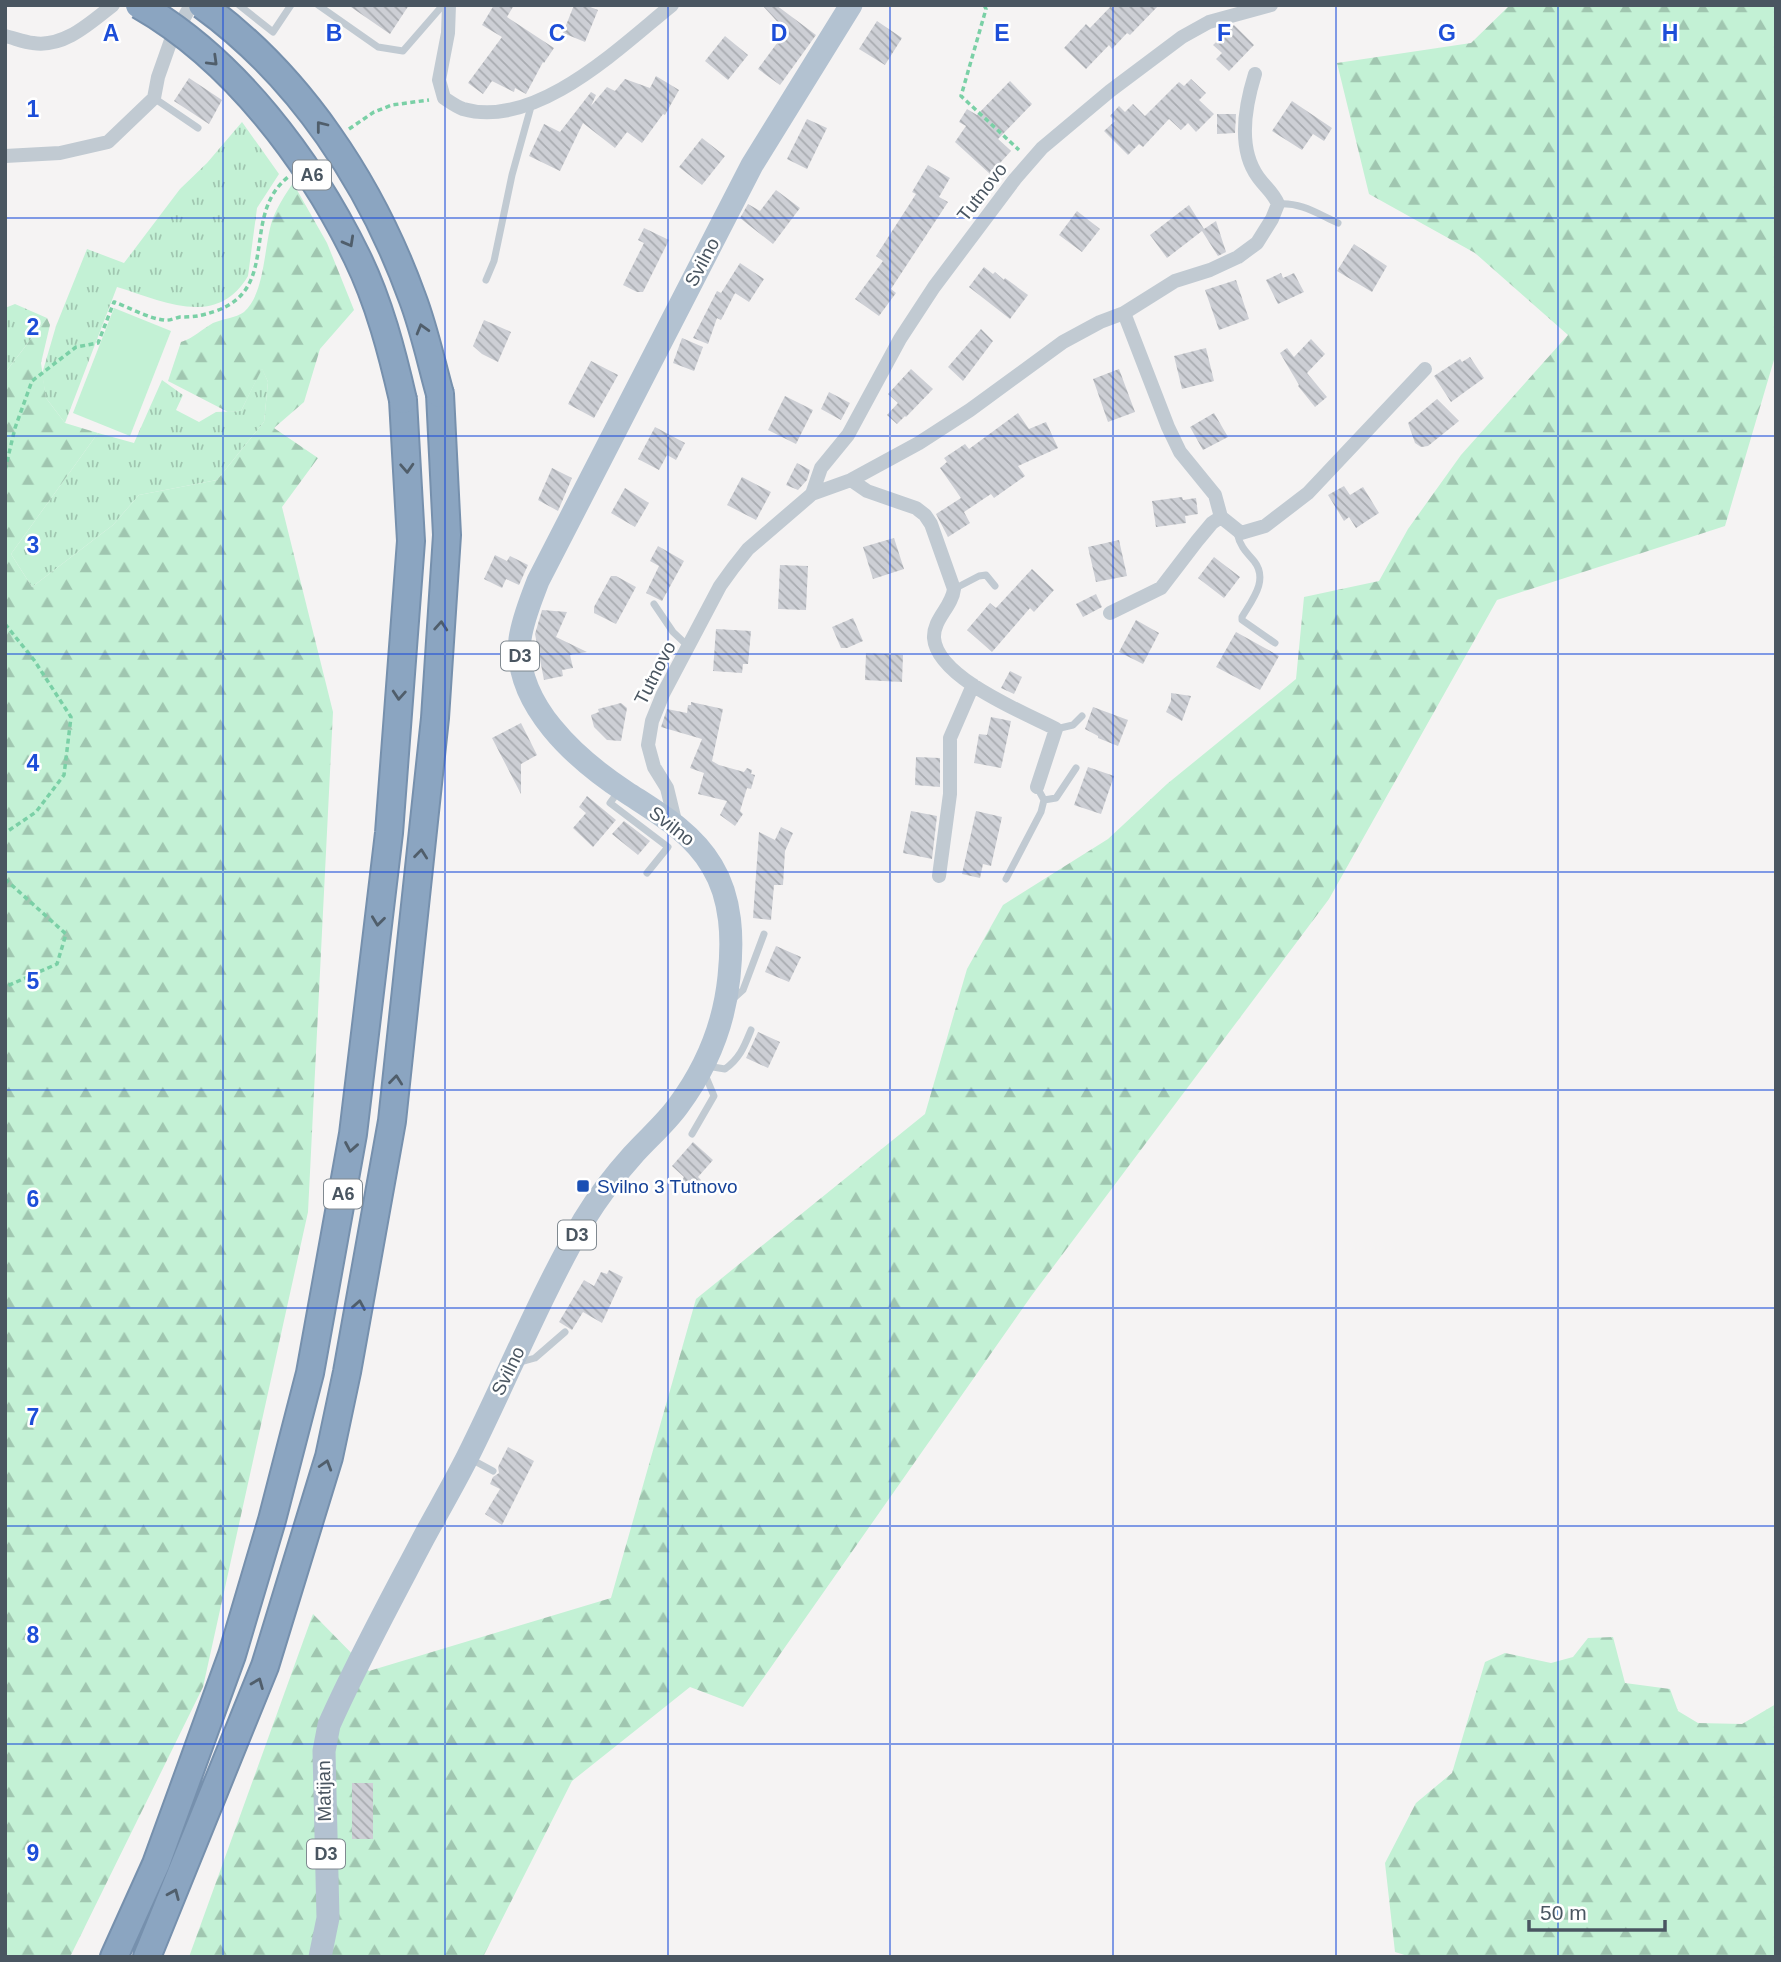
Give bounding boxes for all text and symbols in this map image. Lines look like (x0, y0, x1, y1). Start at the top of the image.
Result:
text: A (103, 20, 119, 46)
text: B (326, 20, 342, 46)
text: C (549, 20, 565, 46)
text: D (771, 20, 787, 46)
text: E (994, 20, 1010, 46)
text: F (1217, 20, 1231, 46)
text: G (1438, 20, 1456, 46)
text: H (1662, 20, 1678, 46)
one-way arrow (205, 53, 217, 65)
text: 1 (27, 96, 40, 122)
one-way arrow (317, 121, 330, 134)
street label: Tutnovo (953, 159, 1011, 225)
road number: A6 (293, 160, 331, 190)
one-way arrow (341, 234, 354, 247)
street label: Svilno (681, 234, 723, 290)
text: 2 (27, 314, 39, 340)
one-way arrow (415, 323, 430, 335)
one-way arrow (399, 463, 414, 474)
text: 3 (27, 532, 39, 558)
one-way arrow (433, 620, 448, 631)
street label: Tutnovo (630, 638, 680, 708)
road number: D3 (501, 642, 539, 670)
one-way arrow (392, 690, 407, 701)
text: 4 (27, 750, 40, 776)
street label: Svilno (645, 802, 699, 850)
one-way arrow (414, 848, 429, 860)
one-way arrow (371, 916, 386, 927)
text: 5 (27, 968, 40, 994)
one-way arrow (389, 1075, 404, 1086)
one-way arrow (344, 1141, 359, 1153)
place label: Svilno 3 Tutnovo (597, 1176, 737, 1197)
marker: Svilno 3 Tutnovo (575, 1178, 591, 1194)
road number: A6 (324, 1180, 362, 1209)
text: 6 (27, 1186, 39, 1212)
road number: D3 (558, 1220, 596, 1250)
one-way arrow (351, 1299, 366, 1311)
street label: Svilno (487, 1343, 529, 1399)
text: 7 (27, 1404, 39, 1430)
one-way arrow (318, 1460, 333, 1472)
text: 8 (27, 1622, 40, 1648)
one-way arrow (250, 1677, 264, 1689)
street label: Matijan (313, 1760, 335, 1822)
text: 9 (27, 1840, 39, 1866)
road number: D3 (307, 1840, 345, 1868)
scale bar (1529, 1888, 1666, 1932)
one-way arrow (166, 1889, 180, 1901)
text: 50 m (1540, 1901, 1587, 1924)

